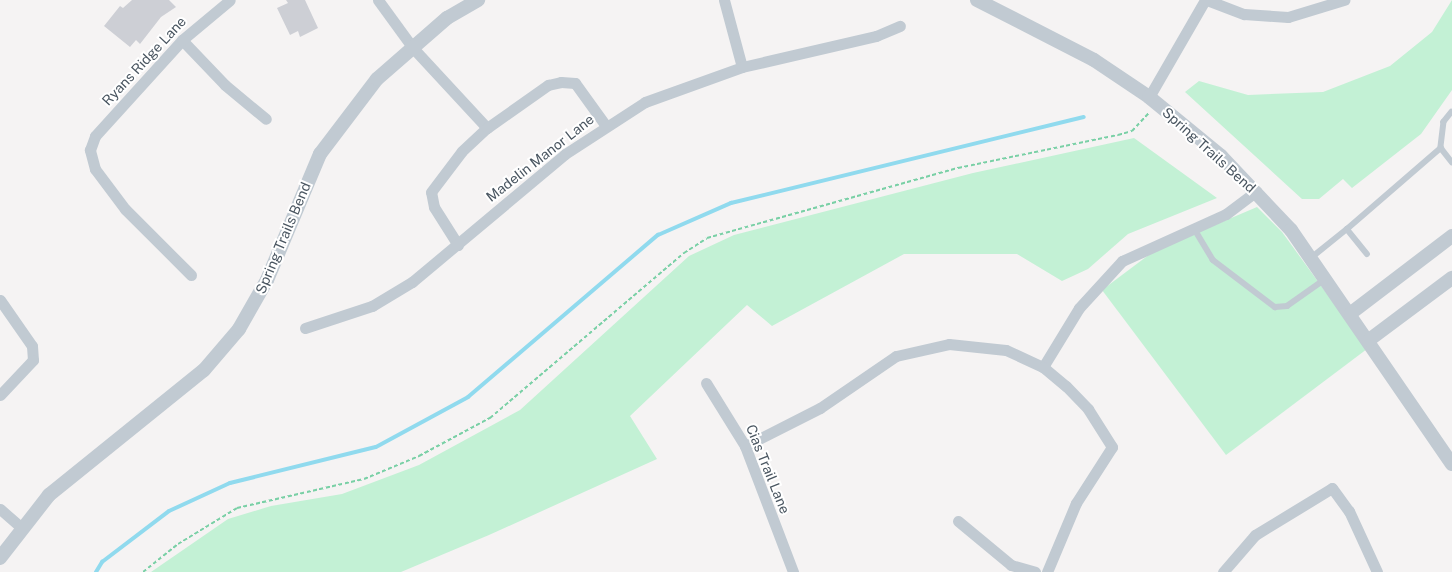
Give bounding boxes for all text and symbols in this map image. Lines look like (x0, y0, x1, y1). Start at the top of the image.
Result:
street label: Ryans Ridge Lane (98, 13, 190, 109)
street label: Spring Trails Bend (1159, 104, 1259, 196)
street label: Madelin Manor Lane (483, 111, 597, 205)
street label: Spring Trails Bend (252, 180, 314, 296)
street label: Cias Trail Lane (742, 422, 794, 516)

